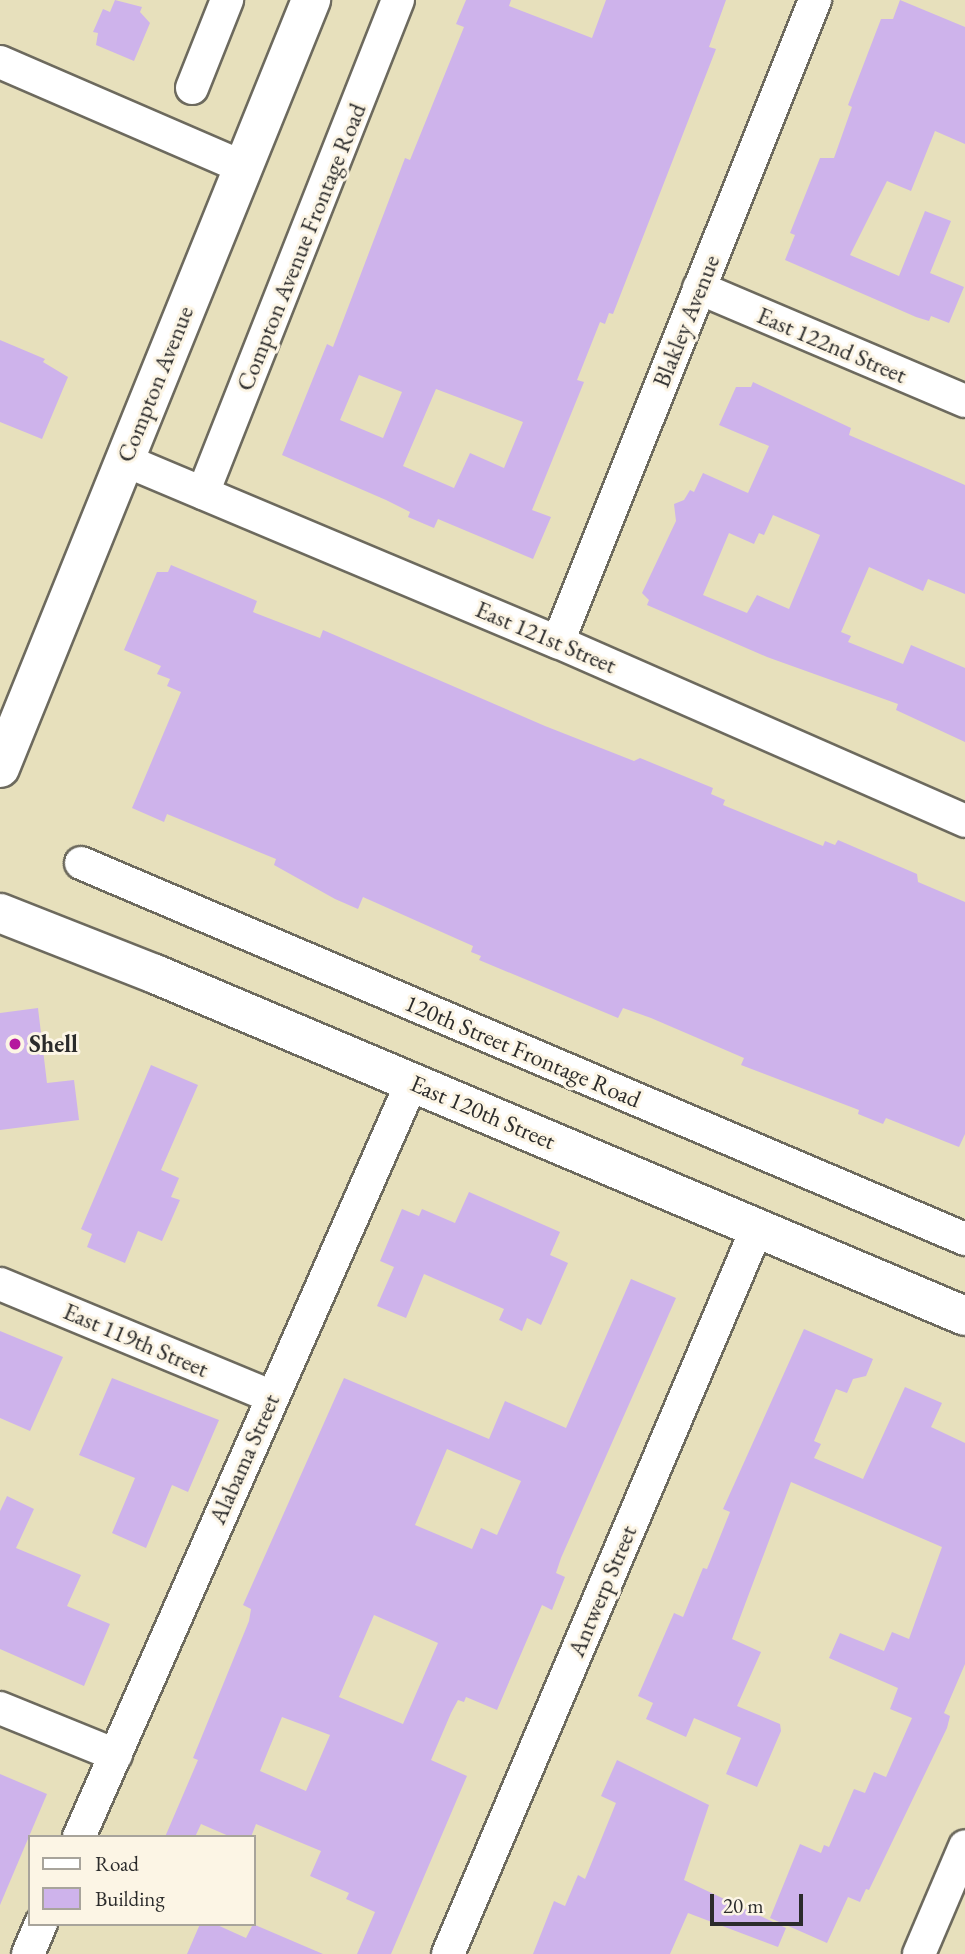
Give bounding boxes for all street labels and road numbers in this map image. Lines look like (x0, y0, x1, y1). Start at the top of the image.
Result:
street label: Compton Avenue Frontage Road (230, 99, 372, 395)
street label: Blakley Avenue (646, 251, 726, 391)
street label: East 122nd Street (753, 301, 911, 389)
street label: Compton Avenue (111, 302, 199, 466)
street label: East 121st Street (471, 594, 621, 680)
street label: 120th Street Frontage Road (401, 988, 645, 1114)
street label: East 120th Street (406, 1069, 560, 1155)
street label: East 119th Street (59, 1297, 213, 1383)
street label: Alabama Street (203, 1390, 285, 1528)
street label: Antwerp Street (561, 1521, 643, 1661)

